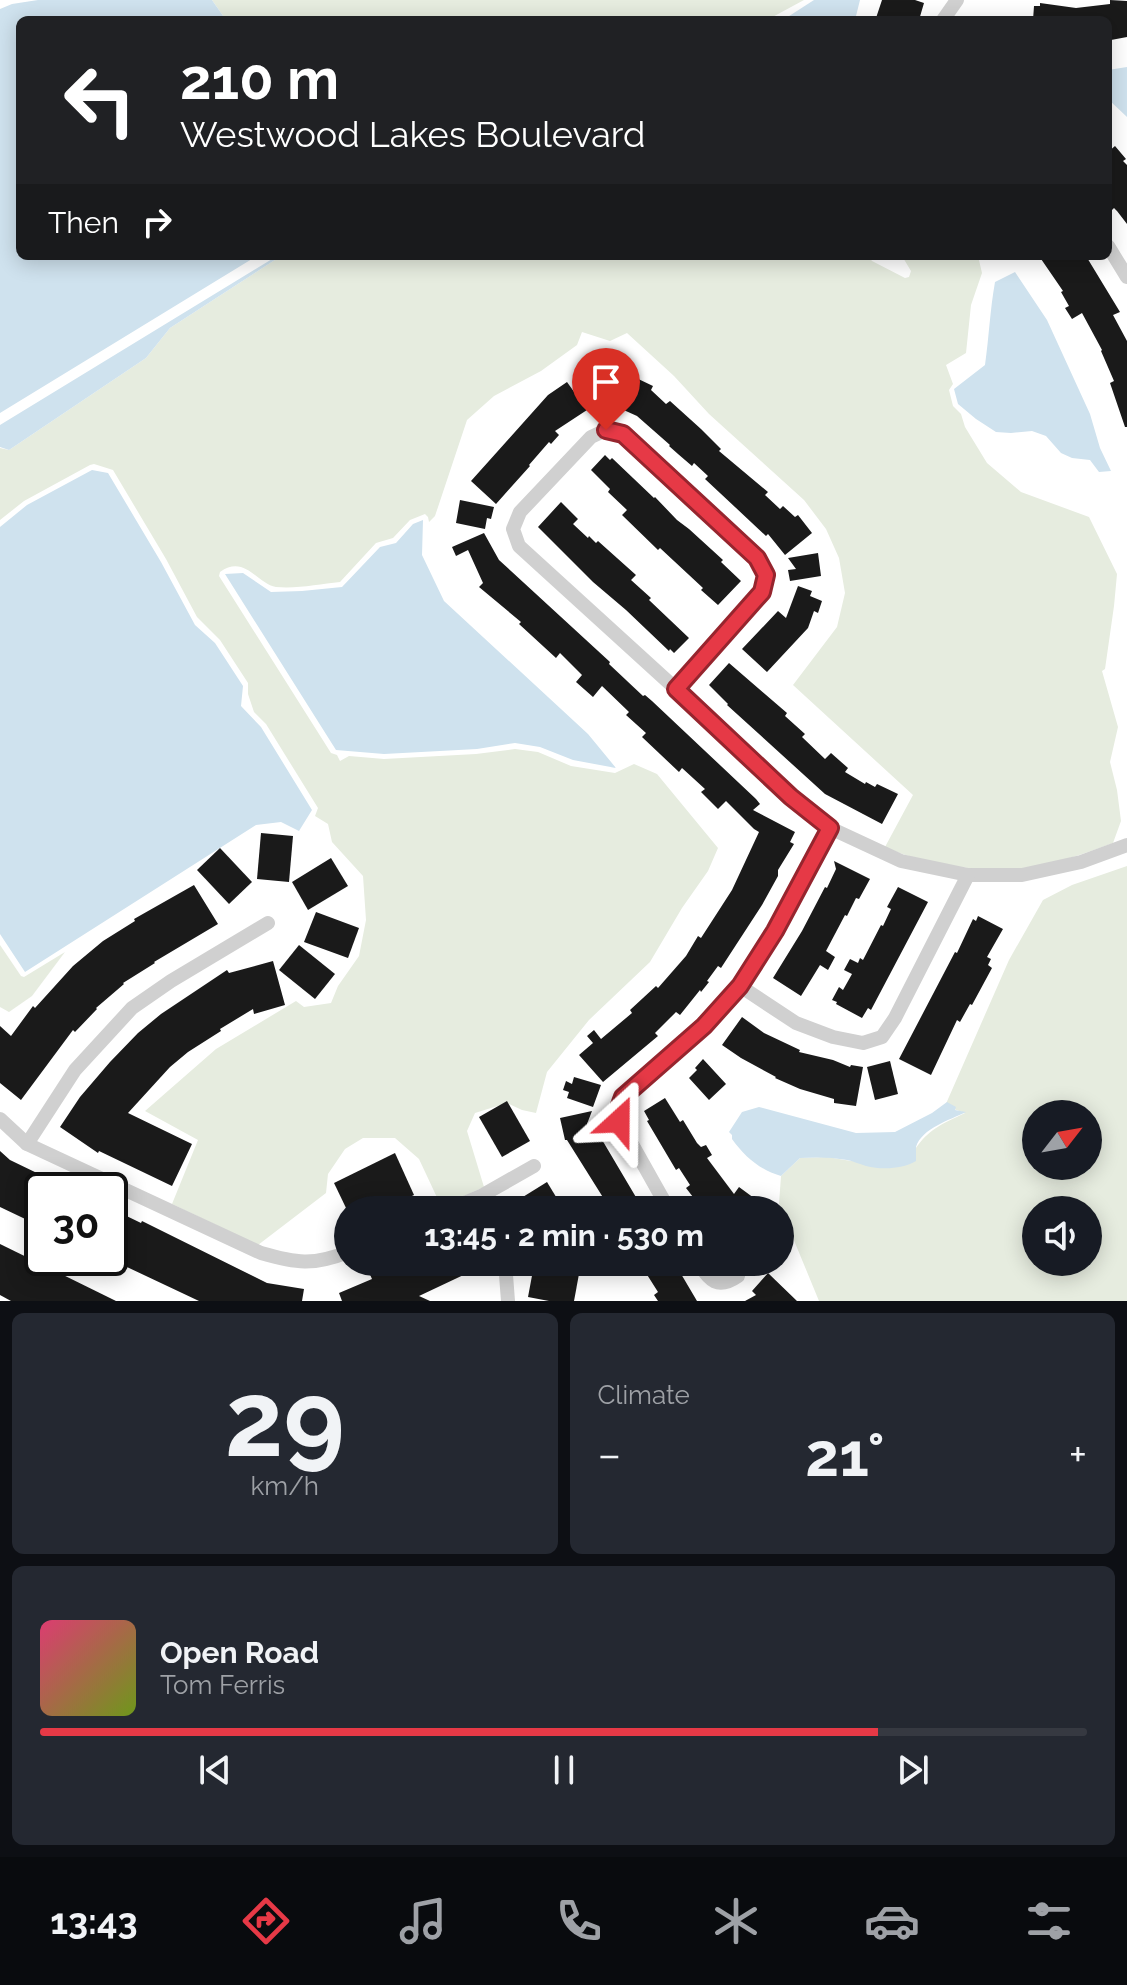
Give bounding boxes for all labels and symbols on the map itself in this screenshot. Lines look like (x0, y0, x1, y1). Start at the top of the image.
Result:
pin (572, 348, 640, 430)
position arrow (577, 1079, 661, 1163)
north arrow (1022, 1100, 1102, 1180)
speed limit sign: 30 (24, 1172, 128, 1276)

